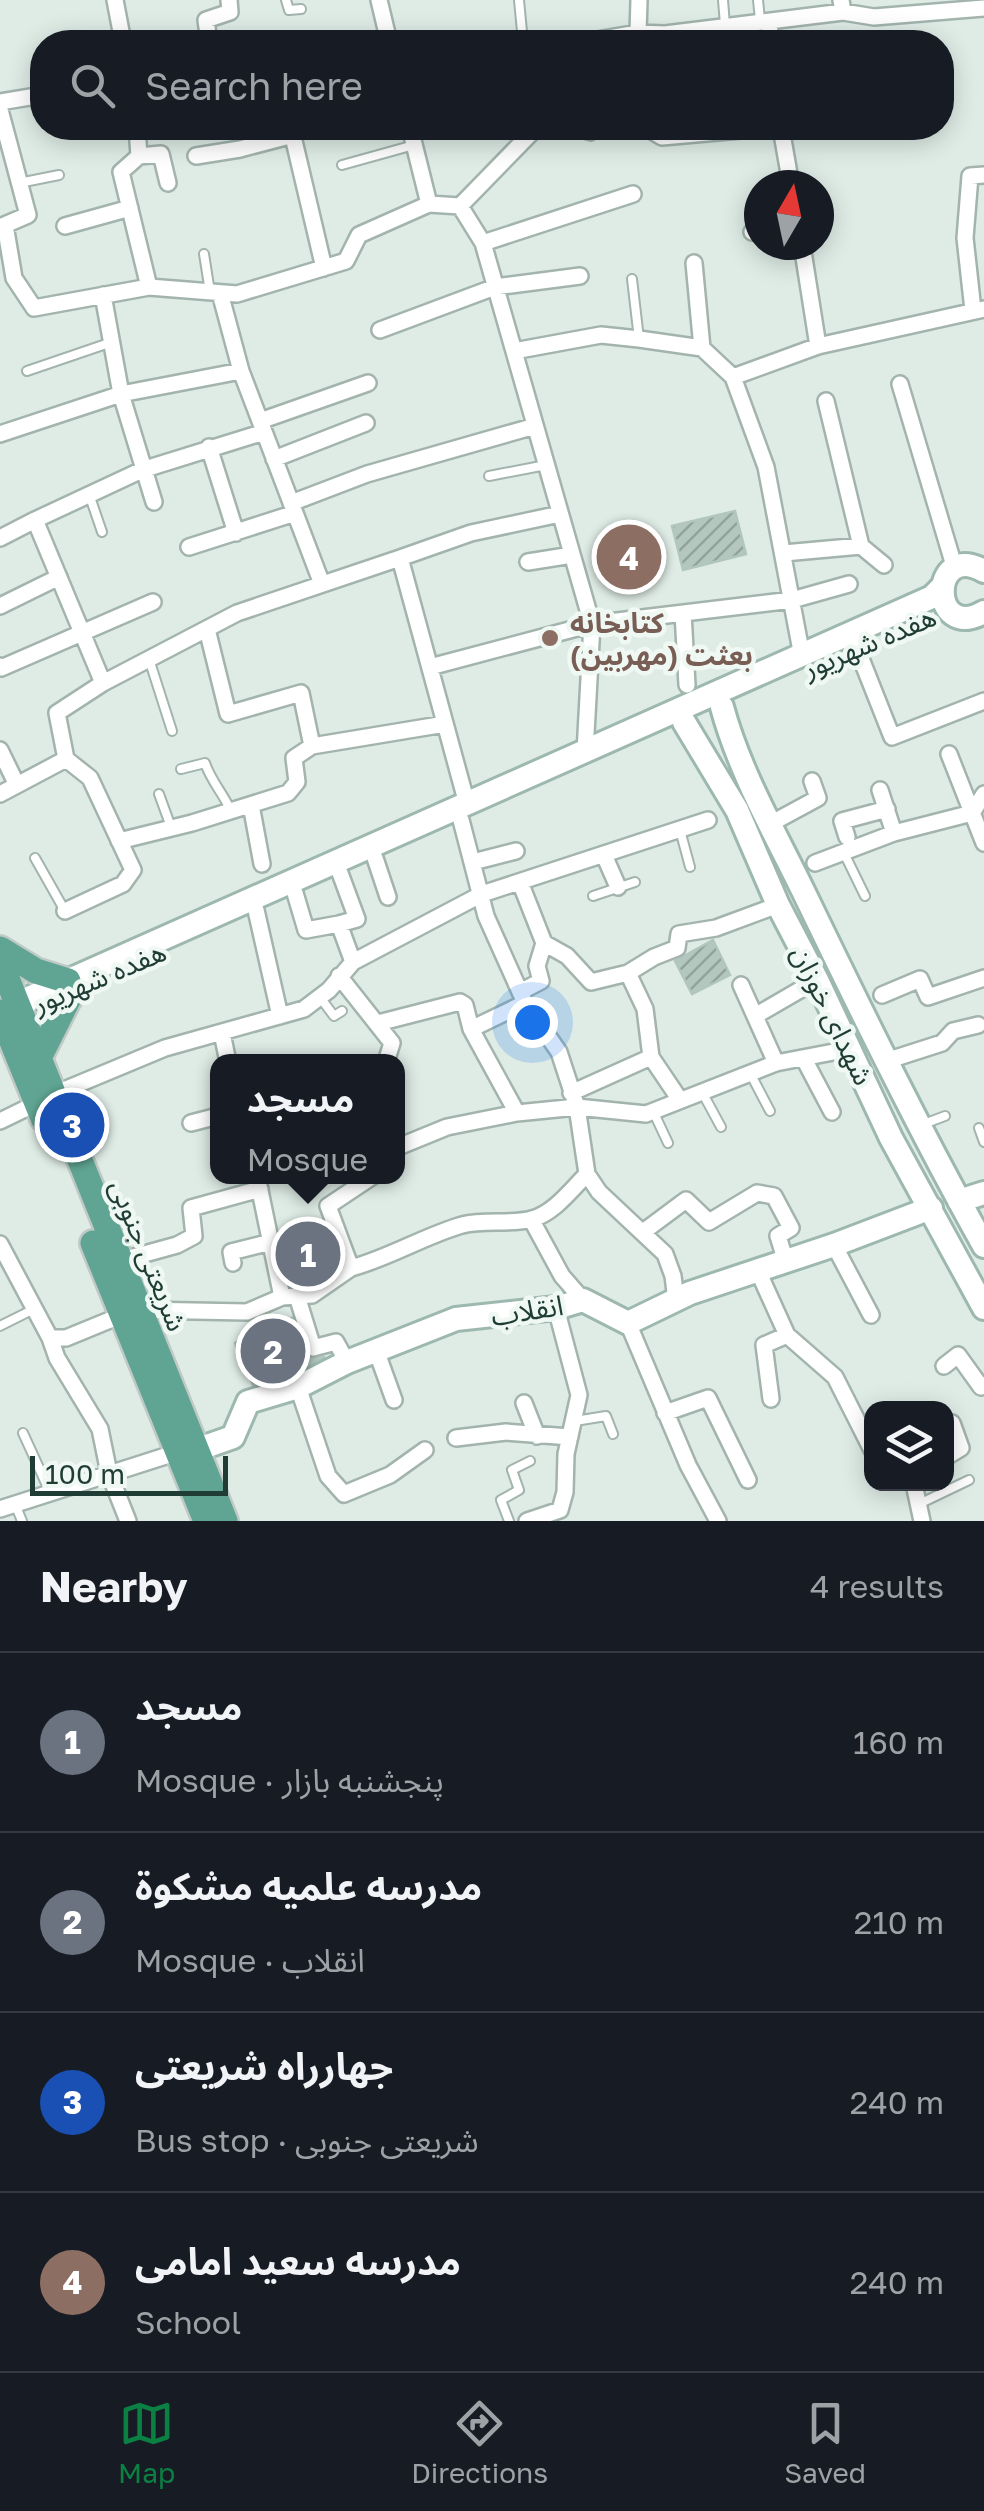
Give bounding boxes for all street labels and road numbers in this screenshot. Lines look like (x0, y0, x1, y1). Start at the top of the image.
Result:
street label: هفده شهریور (797, 599, 941, 686)
street label: هفده شهریور (27, 934, 171, 1021)
street label: شهدای خوزان (784, 940, 881, 1091)
street label: شریعتی جنوبی (103, 1174, 194, 1336)
street label: انقلاب (489, 1288, 565, 1332)

